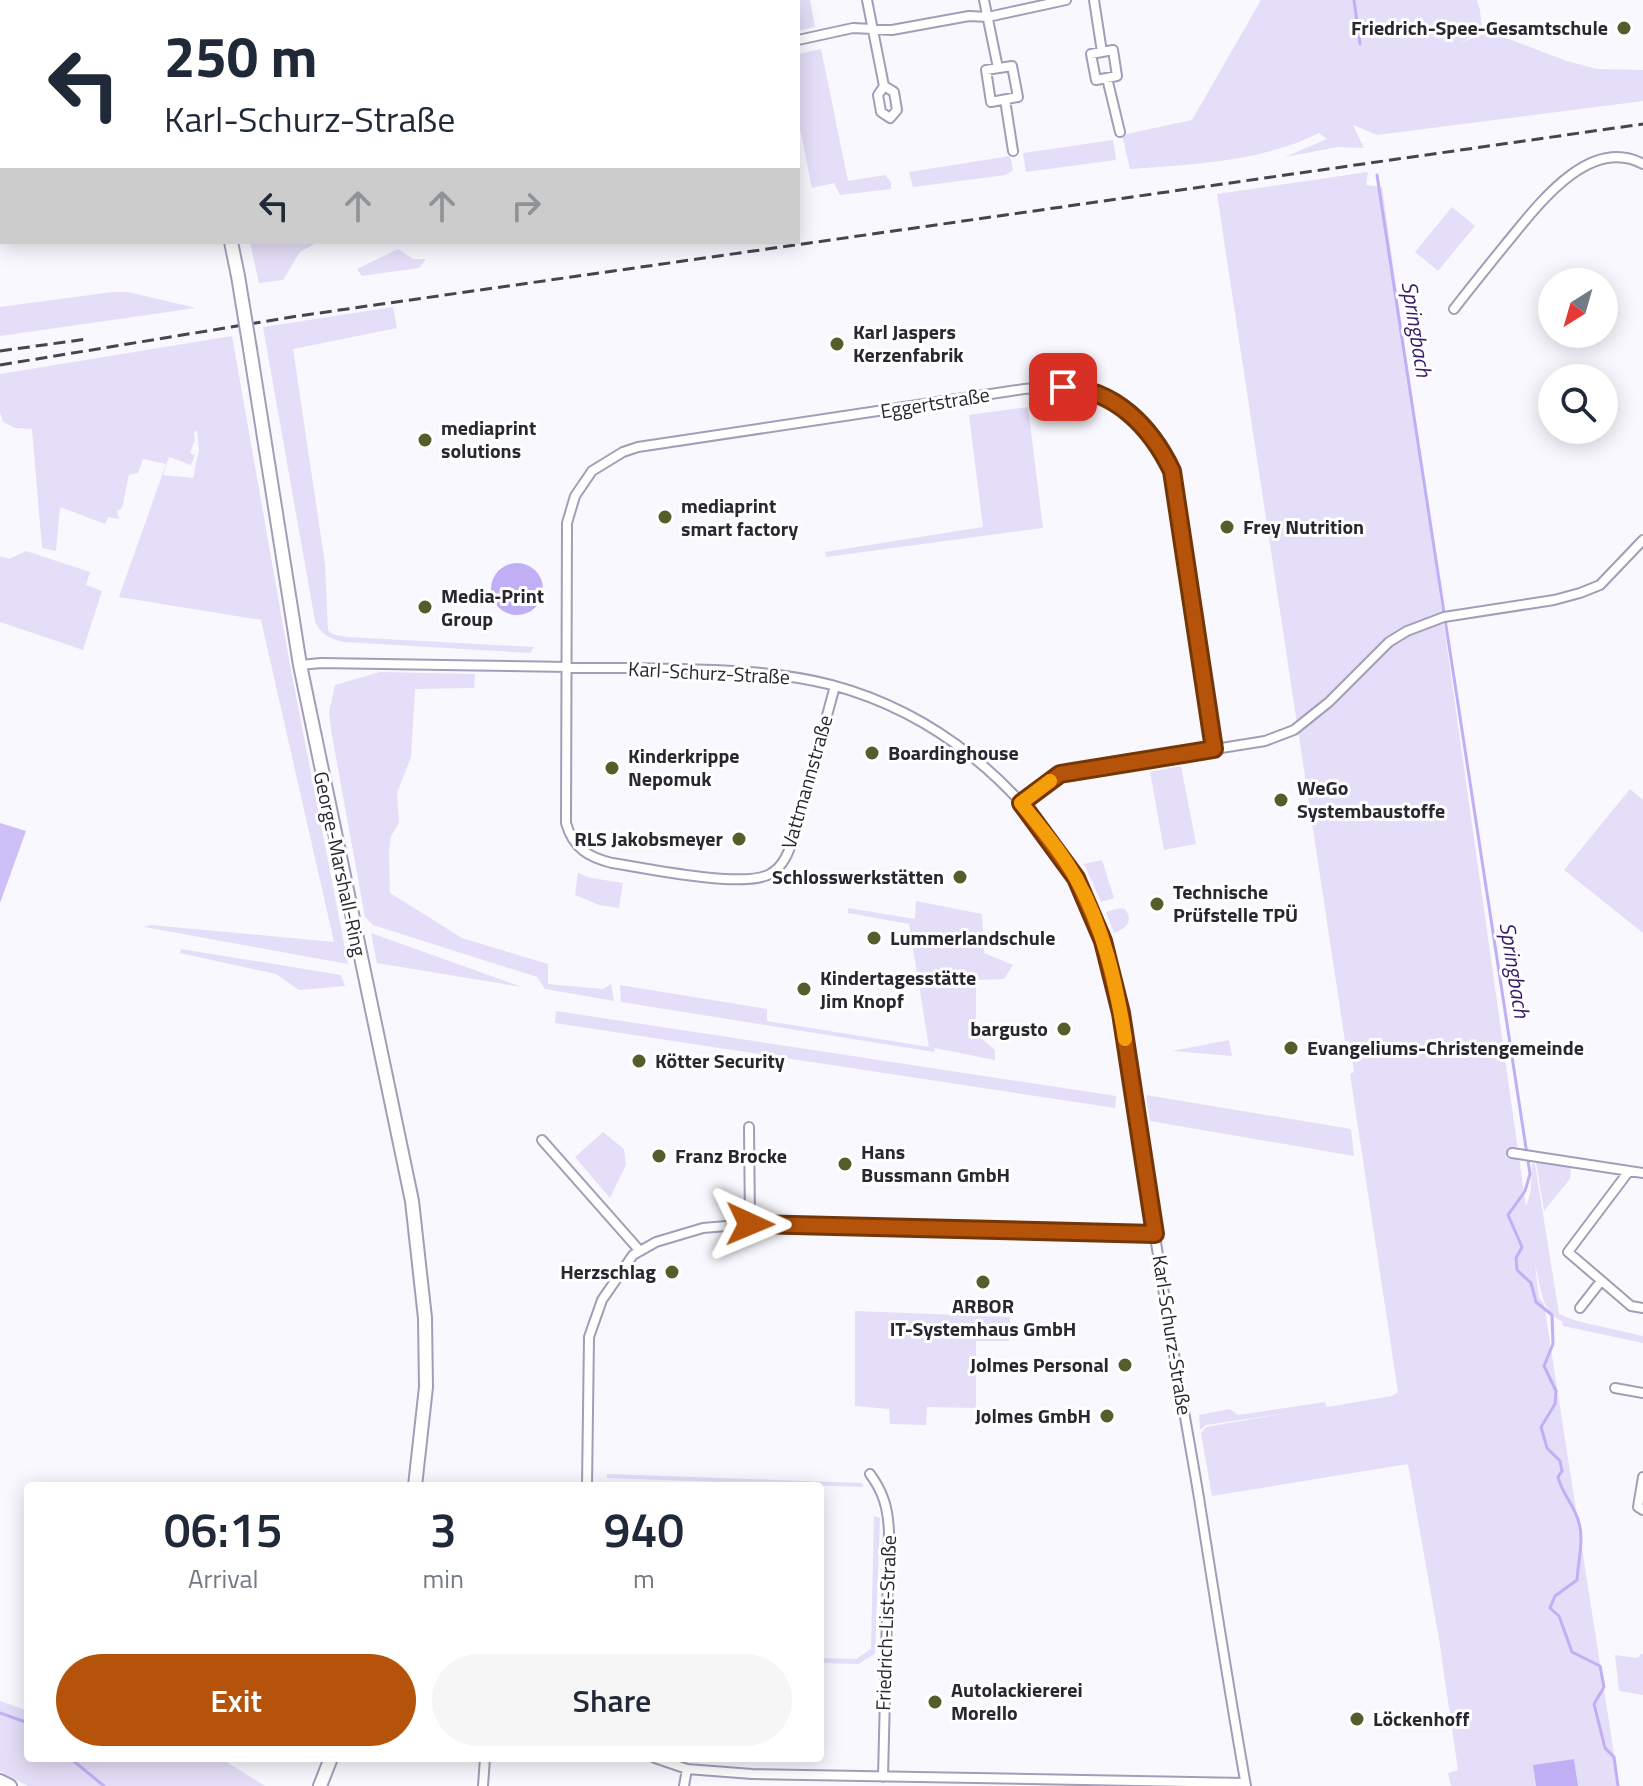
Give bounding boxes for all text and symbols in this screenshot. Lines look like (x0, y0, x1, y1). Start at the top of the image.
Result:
place label: Friedrich-Spee-Gesamtschule (1351, 12, 1608, 43)
text: 250 m (164, 14, 317, 99)
marker: Friedrich-Spee-Gesamtschule (1615, 19, 1633, 37)
icon: left (32, 32, 136, 136)
text: Karl-Schurz-Straße (164, 91, 455, 146)
icon: left (252, 184, 296, 228)
icon: ahead (336, 184, 380, 228)
icon: ahead (420, 184, 464, 228)
icon: right (504, 184, 548, 228)
north arrow (1538, 268, 1618, 348)
map controls (1538, 268, 1618, 444)
water label: Springbach (1393, 279, 1442, 380)
place label: Karl Jaspers Kerzenfabrik (853, 316, 964, 370)
marker: Karl Jaspers Kerzenfabrik (828, 335, 846, 353)
pin (1029, 353, 1097, 421)
button: search (1538, 364, 1618, 444)
icon: arrive (1041, 365, 1085, 409)
street label: Eggertstraße (878, 379, 992, 426)
place label: mediaprint solutions (441, 412, 536, 466)
marker: mediaprint solutions (416, 431, 434, 449)
place label: mediaprint smart factory (681, 490, 798, 544)
marker: mediaprint smart factory (656, 508, 674, 526)
place label: Frey Nutrition (1243, 511, 1364, 542)
marker: Frey Nutrition (1218, 518, 1236, 536)
place label: Media‑Print Group (441, 580, 544, 634)
marker: Media‑Print Group (416, 598, 434, 616)
street label: Karl-Schurz-Straße (627, 653, 791, 692)
street label: Vattmannstraße (773, 711, 840, 853)
place label: Boardinghouse (888, 737, 1019, 768)
place label: Kinderkrippe Nepomuk (628, 740, 740, 794)
marker: Boardinghouse (863, 744, 881, 762)
marker: Kinderkrippe Nepomuk (603, 759, 621, 777)
street label: George-Marshall-Ring (306, 769, 375, 959)
place label: WeGo Systembaustoffe (1297, 772, 1445, 826)
marker: WeGo Systembaustoffe (1272, 791, 1290, 809)
place label: RLS Jakobsmeyer (574, 823, 724, 854)
marker: RLS Jakobsmeyer (730, 830, 748, 848)
place label: Schlosswerkstätten (772, 861, 944, 892)
marker: Schlosswerkstätten (951, 868, 969, 886)
place label: Technische Prüfstelle TPÜ (1173, 876, 1298, 930)
marker: Technische Prüfstelle TPÜ (1148, 895, 1166, 913)
water label: Springbach (1491, 920, 1540, 1021)
place label: Lummerlandschule (890, 922, 1055, 953)
marker: Lummerlandschule (865, 929, 883, 947)
place label: Kindertagesstätte Jim Knopf (820, 962, 976, 1016)
marker: Kindertagesstätte Jim Knopf (795, 980, 813, 998)
place label: bargusto (970, 1013, 1048, 1044)
marker: bargusto (1055, 1020, 1073, 1038)
place label: Evangeliums-Christengemeinde (1307, 1032, 1584, 1063)
marker: Evangeliums-Christengemeinde (1282, 1039, 1300, 1057)
place label: Kötter Security (655, 1045, 785, 1076)
marker: Kötter Security (630, 1052, 648, 1070)
place label: Hans Bussmann GmbH (861, 1136, 1010, 1190)
place label: Franz Brocke (675, 1140, 787, 1171)
marker: Franz Brocke (650, 1147, 668, 1165)
marker: Hans Bussmann GmbH (836, 1155, 854, 1173)
position arrow (708, 1182, 792, 1266)
street label: Karl-Schurz-Straße (1145, 1253, 1200, 1417)
place label: Herzschlag (560, 1256, 656, 1287)
marker: Herzschlag (663, 1263, 681, 1281)
marker: ARBOR IT-Systemhaus GmbH (974, 1273, 992, 1291)
place label: ARBOR IT-Systemhaus GmbH (890, 1290, 1076, 1344)
place label: Jolmes Personal (970, 1349, 1109, 1380)
marker: Jolmes Personal (1116, 1356, 1134, 1374)
place label: Jolmes GmbH (975, 1400, 1091, 1431)
marker: Jolmes GmbH (1098, 1407, 1116, 1425)
text: 06:15 (164, 1493, 283, 1566)
text: 3 (430, 1493, 457, 1566)
text: 940 (604, 1493, 684, 1566)
street label: Friedrich-List-Straße (867, 1535, 904, 1711)
text: Arrival (188, 1559, 258, 1598)
text: min (422, 1559, 464, 1598)
text: m (633, 1559, 655, 1598)
button: Exit (56, 1654, 416, 1746)
button: Share (432, 1654, 792, 1746)
place label: Autolackiererei Morello (951, 1674, 1083, 1728)
marker: Autolackiererei Morello (926, 1693, 944, 1711)
place label: Löckenhoff (1373, 1703, 1469, 1734)
marker: Löckenhoff (1348, 1710, 1366, 1728)

